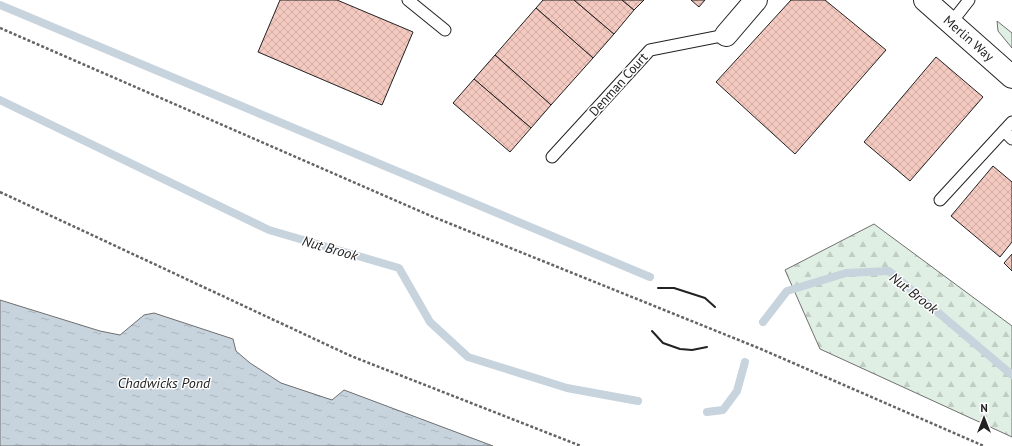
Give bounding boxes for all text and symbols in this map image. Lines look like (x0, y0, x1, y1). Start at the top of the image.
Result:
street label: Merlin Way (940, 12, 998, 65)
street label: Denman Court (585, 48, 652, 120)
water label: Nut Brook (300, 232, 360, 265)
water label: Nut Brook (886, 268, 943, 318)
water label: Chadwicks Pond (118, 374, 211, 392)
north arrow (964, 398, 1004, 438)
text: N (980, 401, 988, 415)

